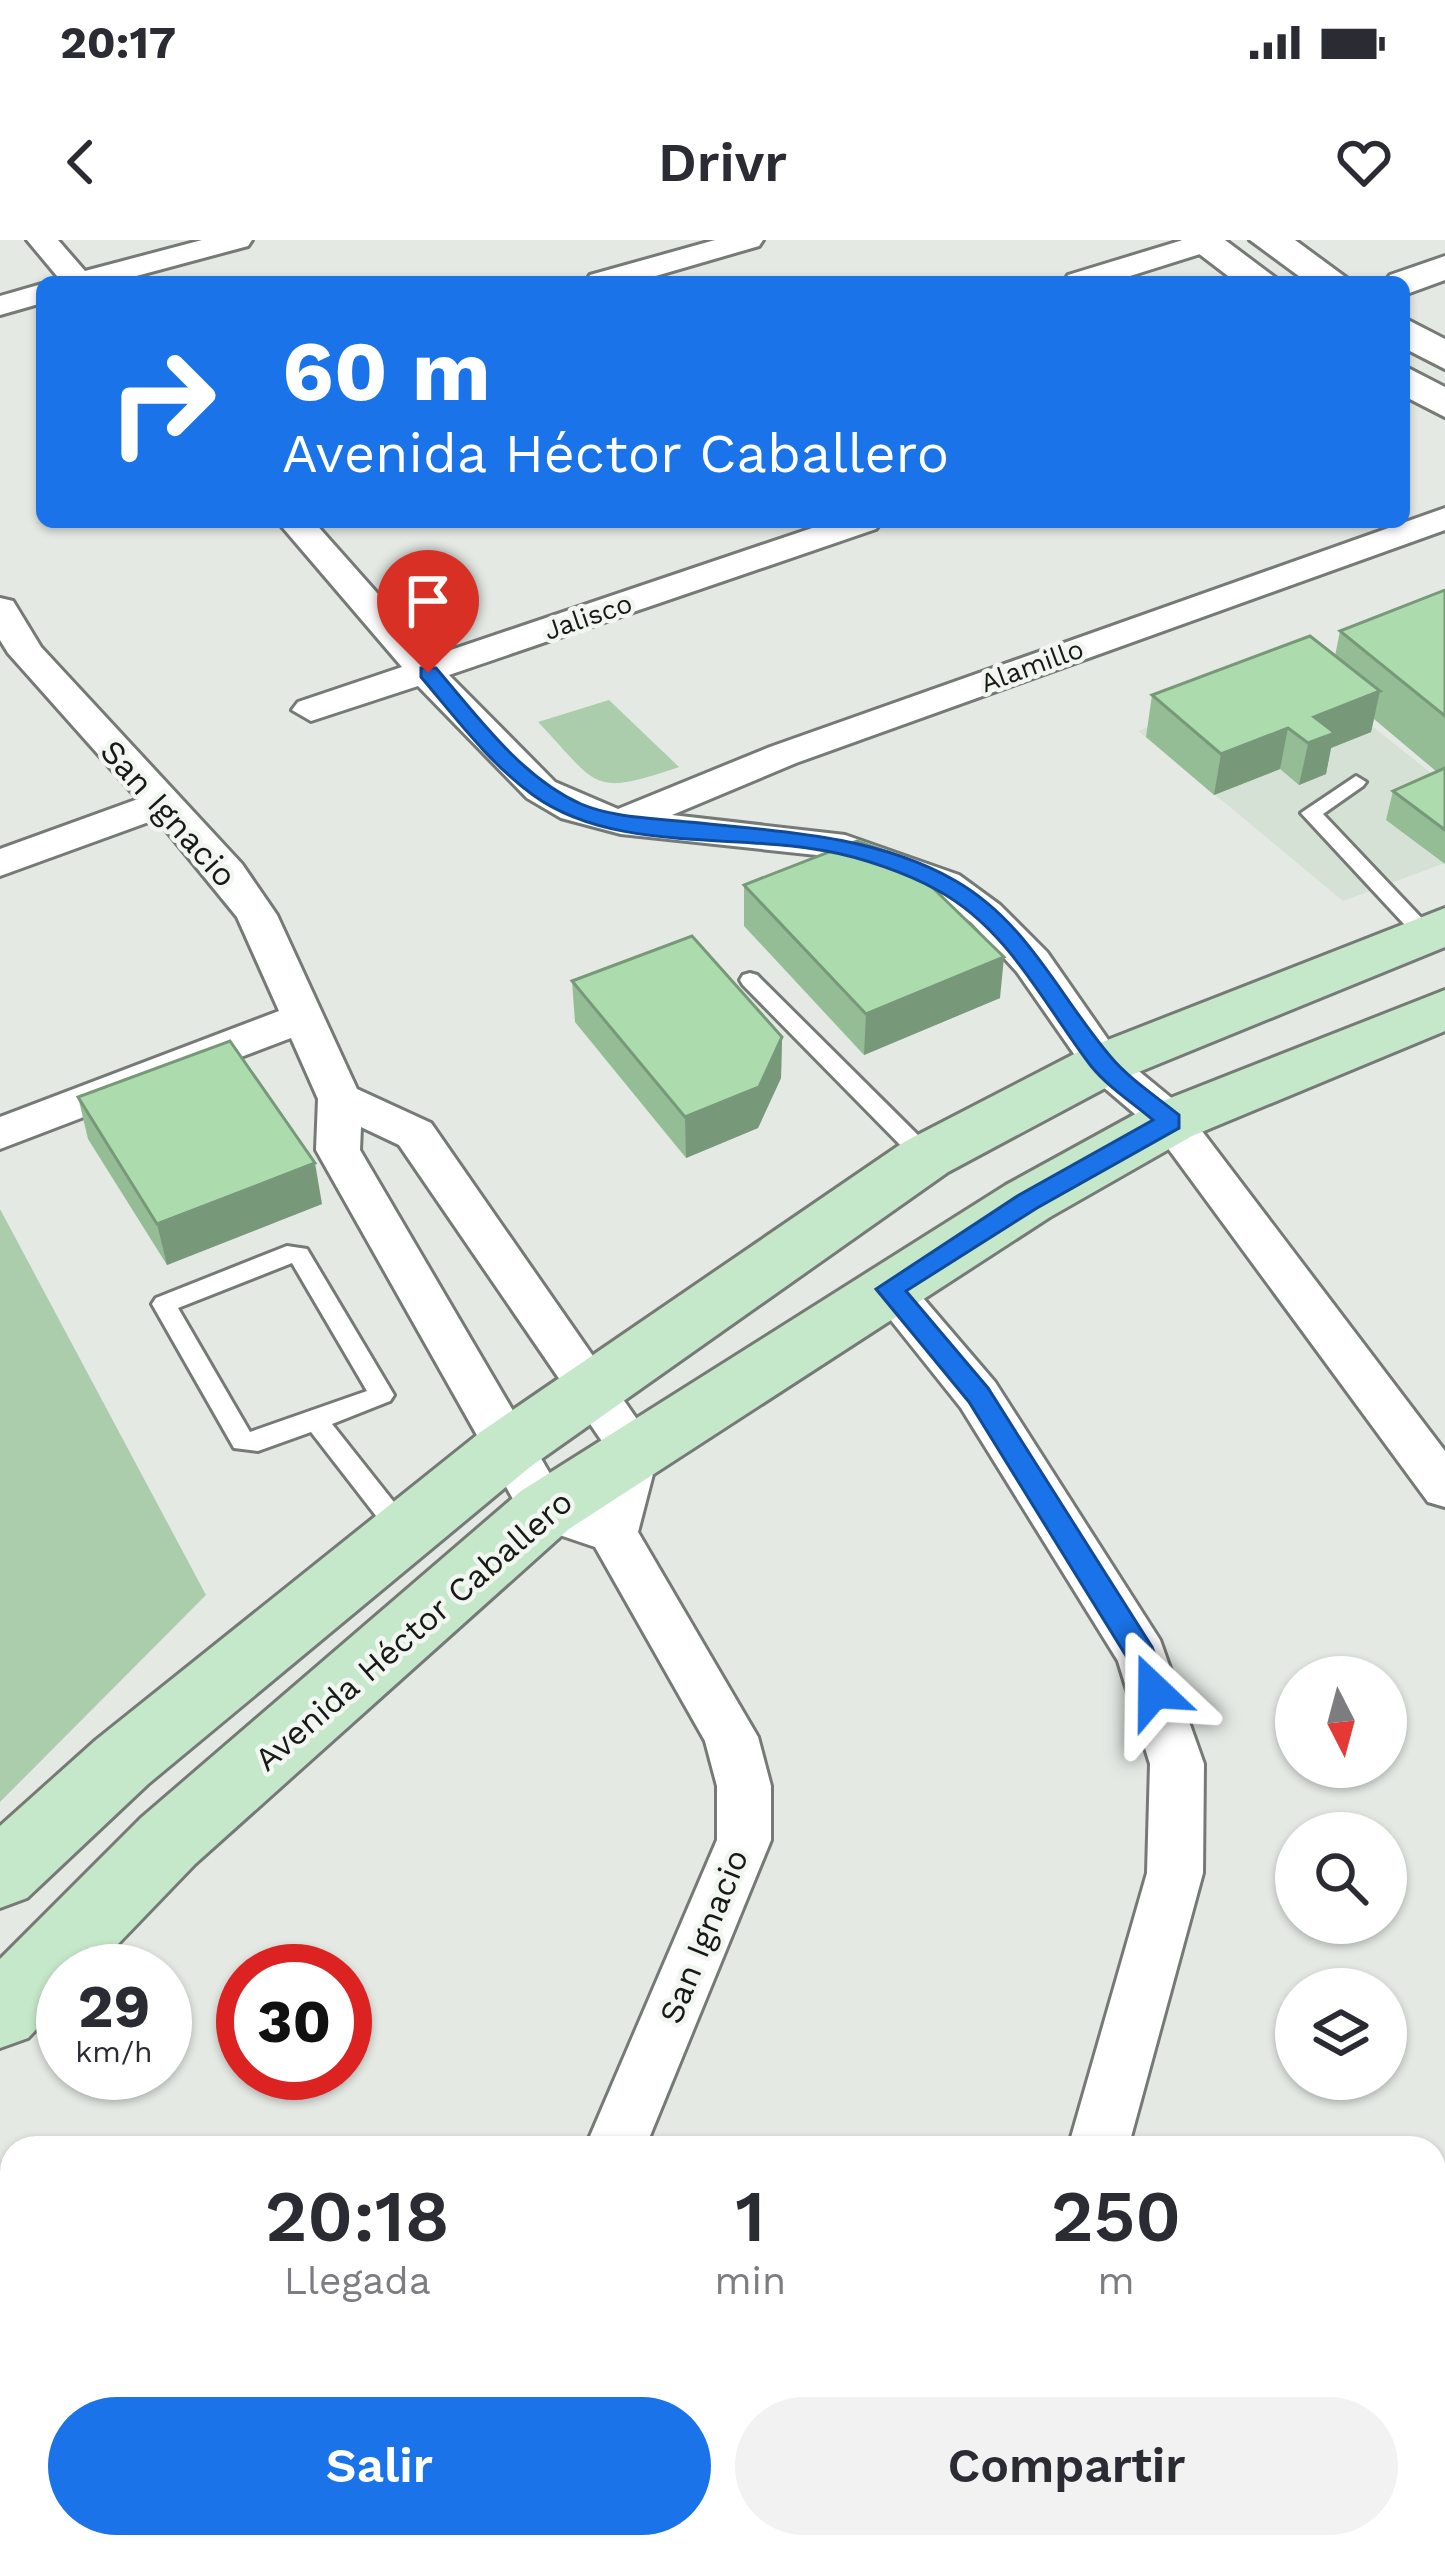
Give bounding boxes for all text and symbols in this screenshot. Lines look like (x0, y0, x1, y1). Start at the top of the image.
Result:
text: 20:17 (60, 16, 176, 69)
icon: back (48, 129, 114, 195)
icon: heart (1331, 129, 1397, 195)
text: Drivr (658, 131, 787, 194)
text: 60 m (282, 322, 491, 420)
icon: right (84, 324, 240, 480)
text: Avenida Héctor Caballero (282, 422, 949, 485)
pin (377, 550, 479, 673)
icon: arrive (395, 568, 461, 634)
street label: Jalisco (540, 587, 636, 647)
street label: Alamillo (976, 633, 1088, 699)
street label: San Ignacio (92, 732, 245, 895)
street label: Avenida Héctor Caballero (247, 1482, 580, 1779)
position arrow (1091, 1628, 1217, 1754)
north arrow (1275, 1656, 1407, 1788)
map controls (1275, 1656, 1407, 2100)
button: search (1275, 1812, 1407, 1944)
street label: San Ignacio (651, 1843, 756, 2029)
speed limit sign: 30 (216, 1944, 372, 2100)
button: layers (1275, 1968, 1407, 2100)
text: 29 (78, 1971, 150, 2042)
text: km/h (75, 2034, 153, 2069)
text: 20:18 (265, 2174, 450, 2258)
text: 1 (735, 2174, 765, 2258)
text: 250 (1051, 2174, 1181, 2258)
text: Llegada (284, 2258, 431, 2303)
text: min (714, 2258, 786, 2303)
text: m (1097, 2258, 1135, 2303)
button: Salir (48, 2397, 711, 2535)
button: Compartir (735, 2397, 1398, 2535)

